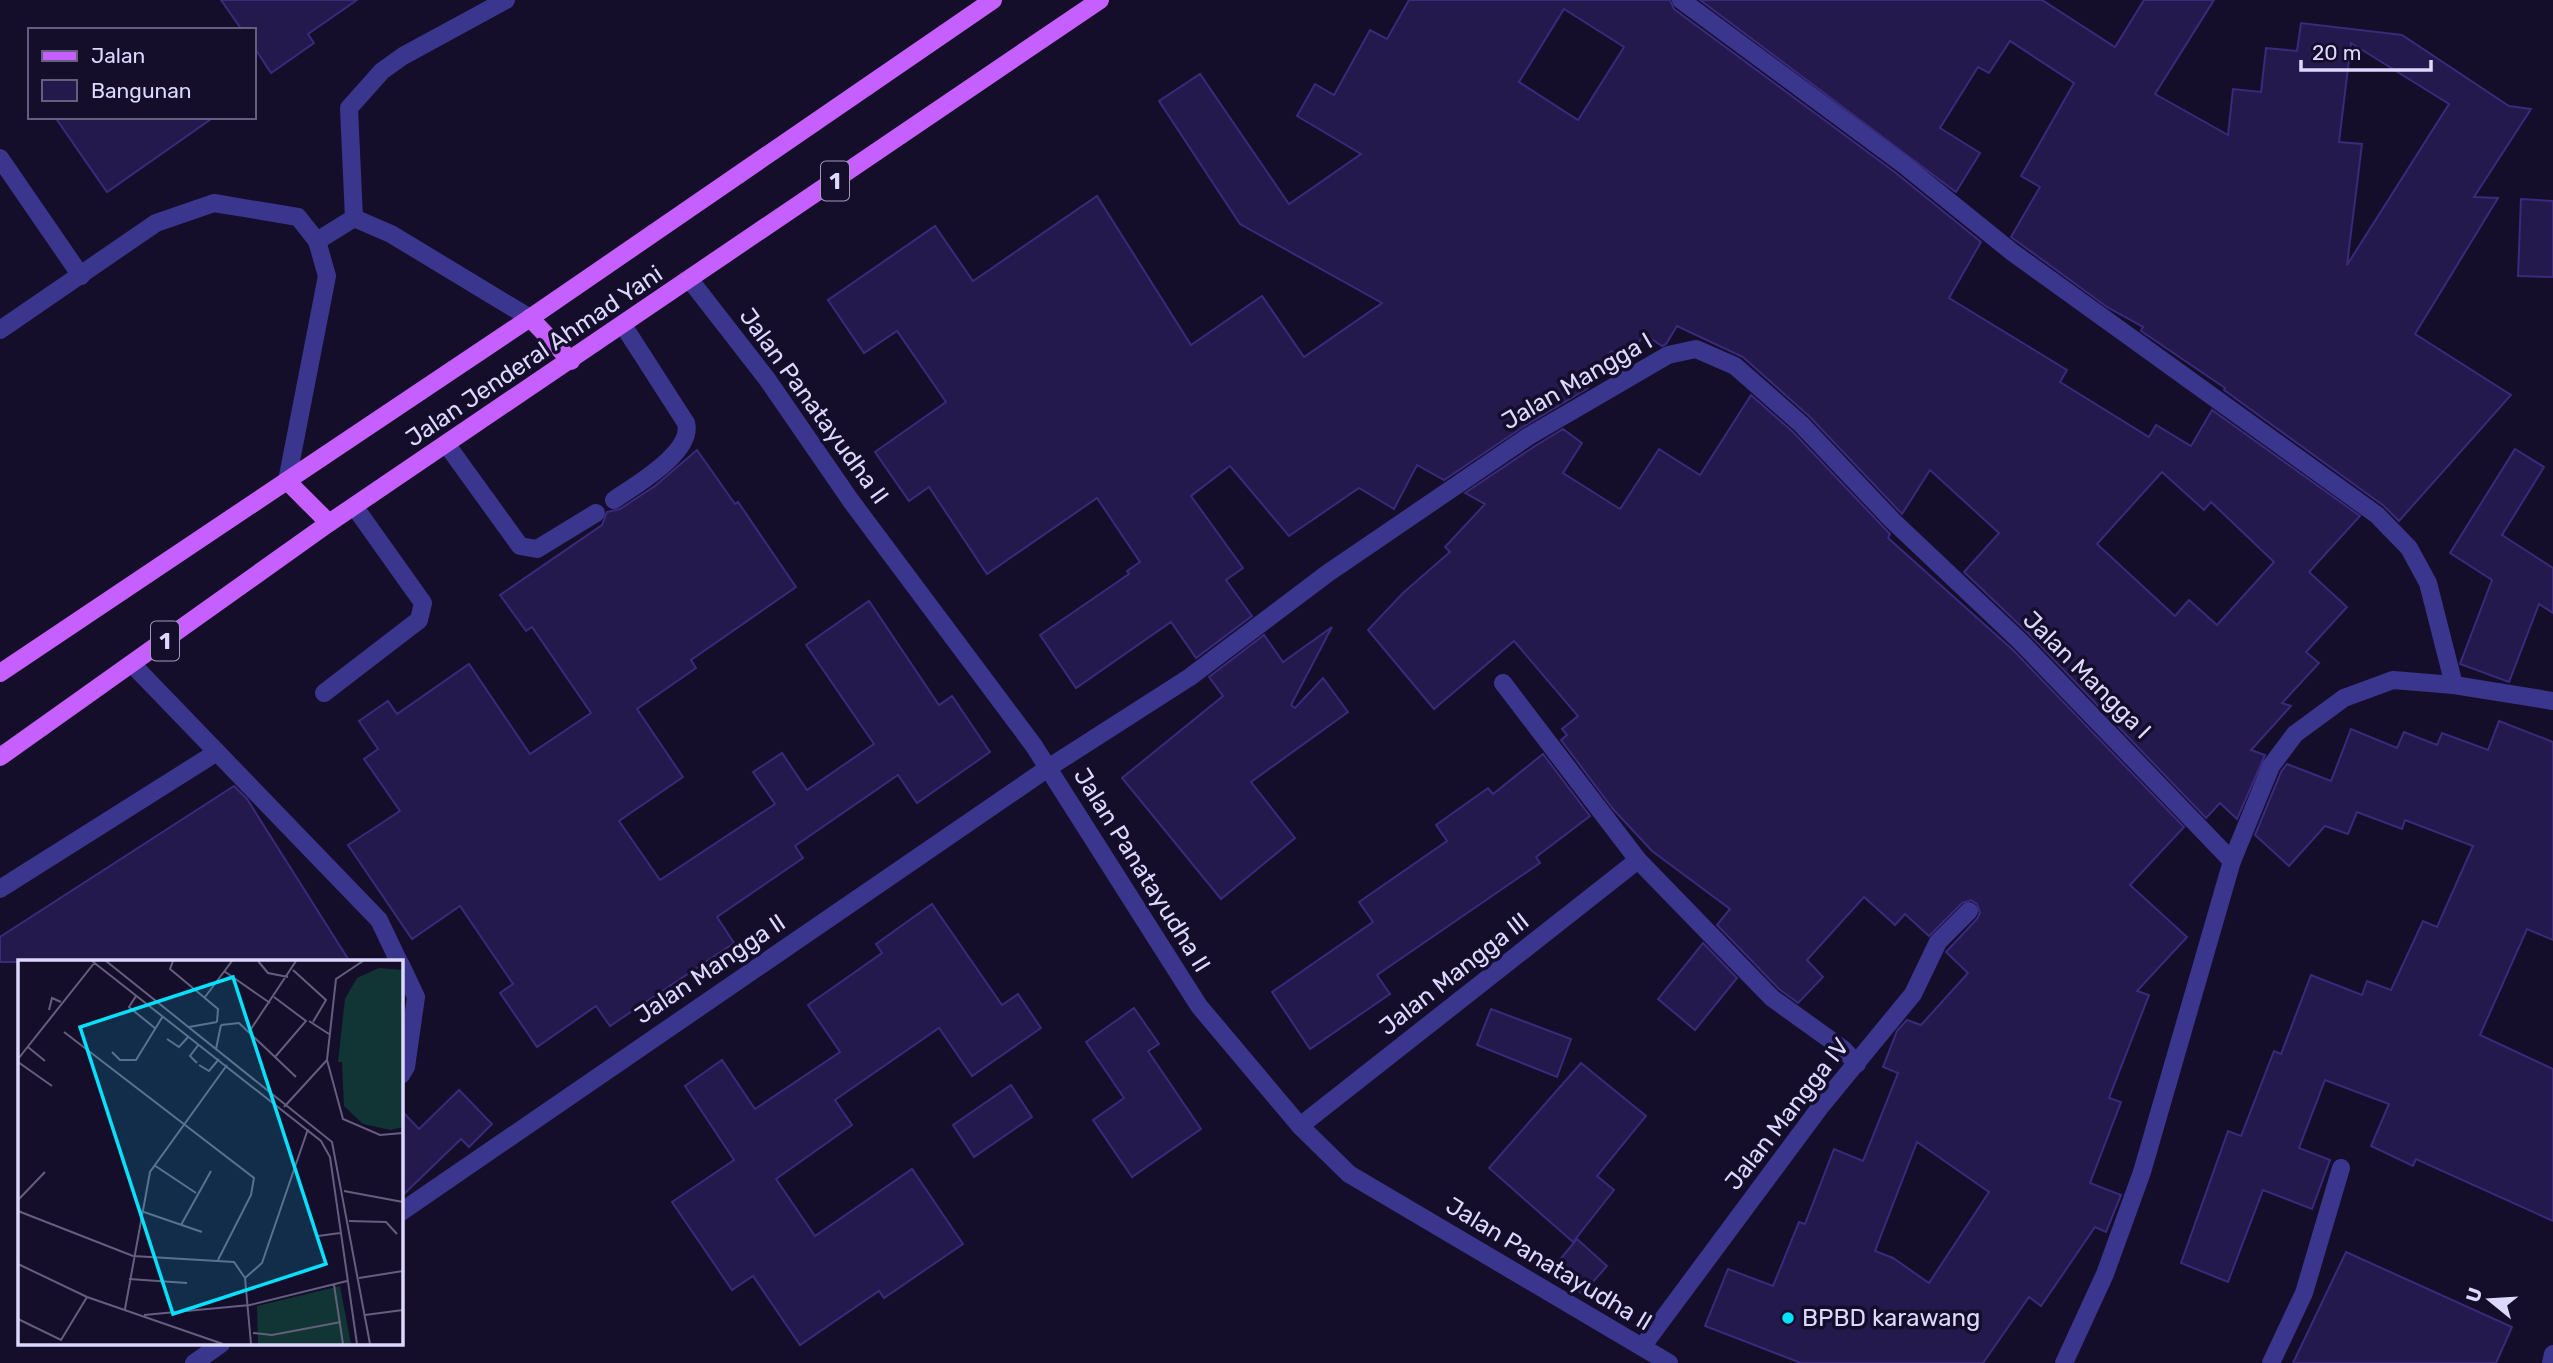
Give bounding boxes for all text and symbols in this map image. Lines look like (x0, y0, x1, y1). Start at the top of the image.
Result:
legend (28, 28, 256, 119)
scale bar (2301, 28, 2430, 72)
text: 20 m (2312, 40, 2361, 65)
text: Jalan (91, 43, 145, 68)
text: Bangunan (91, 78, 192, 103)
road number: 1 (821, 162, 849, 200)
street label: Jalan Jenderal Ahmad Yani (400, 260, 668, 452)
street label: Jalan Panatayudha II (734, 303, 894, 509)
street label: Jalan Mangga I (1497, 327, 1657, 435)
street label: Jalan Mangga I (2017, 605, 2157, 745)
road number: 1 (151, 622, 179, 660)
street label: Jalan Panatayudha II (1068, 763, 1216, 977)
street label: Jalan Mangga III (1374, 907, 1534, 1041)
street label: Jalan Mangga II (629, 908, 791, 1030)
inset map (18, 960, 402, 1346)
street label: Jalan Mangga IV (1719, 1033, 1855, 1195)
street label: Jalan Panatayudha II (1441, 1191, 1657, 1337)
north arrow (2455, 1265, 2525, 1335)
text: U (2461, 1285, 2487, 1305)
place label: BPBD karawang (1802, 1304, 1980, 1332)
marker: BPBD karawang (1780, 1310, 1796, 1326)

